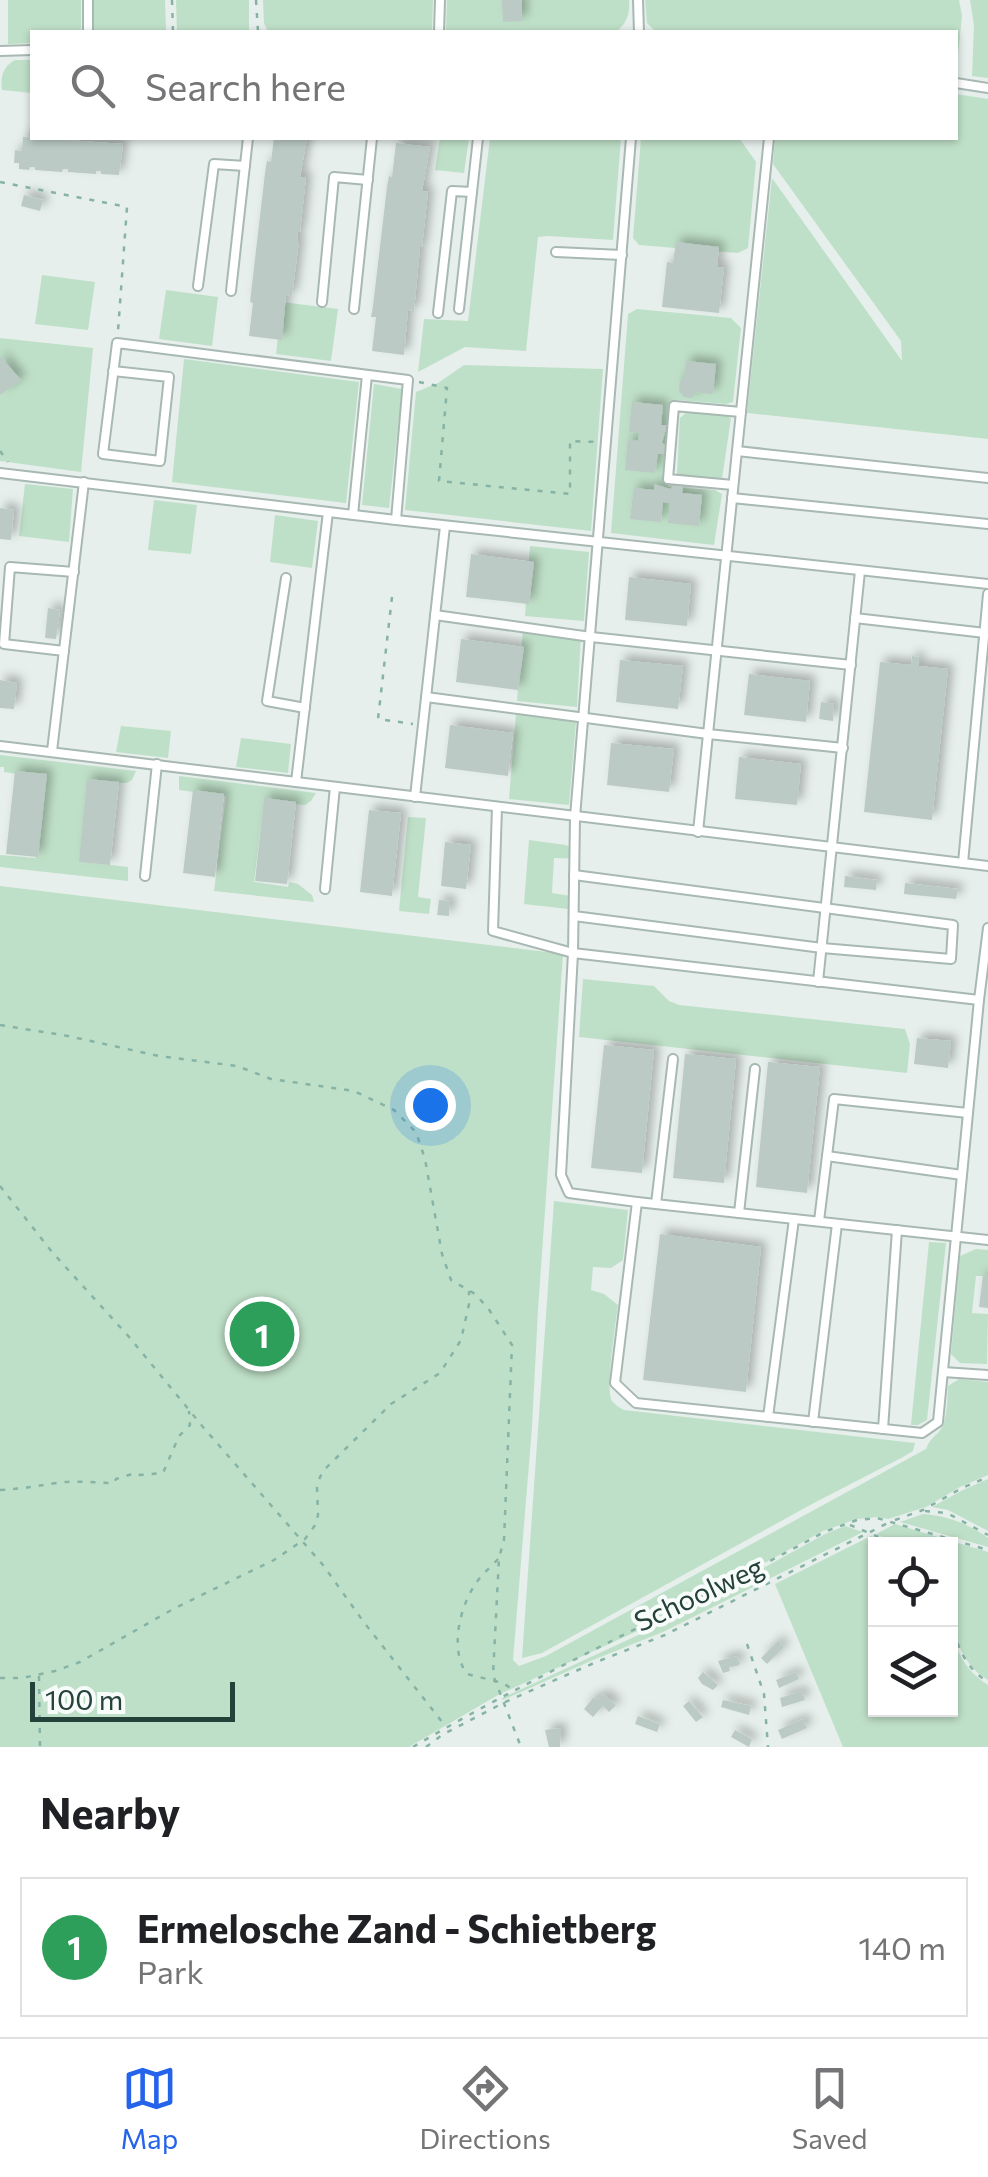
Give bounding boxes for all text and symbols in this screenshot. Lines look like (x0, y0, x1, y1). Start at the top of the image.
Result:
search box (30, 30, 958, 140)
icon: search (65, 58, 120, 113)
text: Search here (145, 62, 346, 109)
your location (405, 1080, 456, 1131)
pin: 1 (230, 1296, 294, 1372)
map controls (868, 1537, 958, 1717)
button: locate (868, 1537, 958, 1627)
street label: Schoolweg (629, 1548, 769, 1638)
button: layers (868, 1627, 958, 1717)
scale bar (30, 1677, 235, 1722)
text: 100 m (45, 1682, 123, 1716)
text: Nearby (40, 1786, 180, 1838)
text: Ermelosche Zand - Schietberg (137, 1904, 656, 1951)
text: 1 (67, 1927, 82, 1967)
text: 140 m (858, 1927, 946, 1967)
text: Park (137, 1951, 204, 1991)
tab: Map (121, 2061, 178, 2155)
tab: Directions (419, 2061, 551, 2155)
tab: Saved (792, 2061, 867, 2155)

